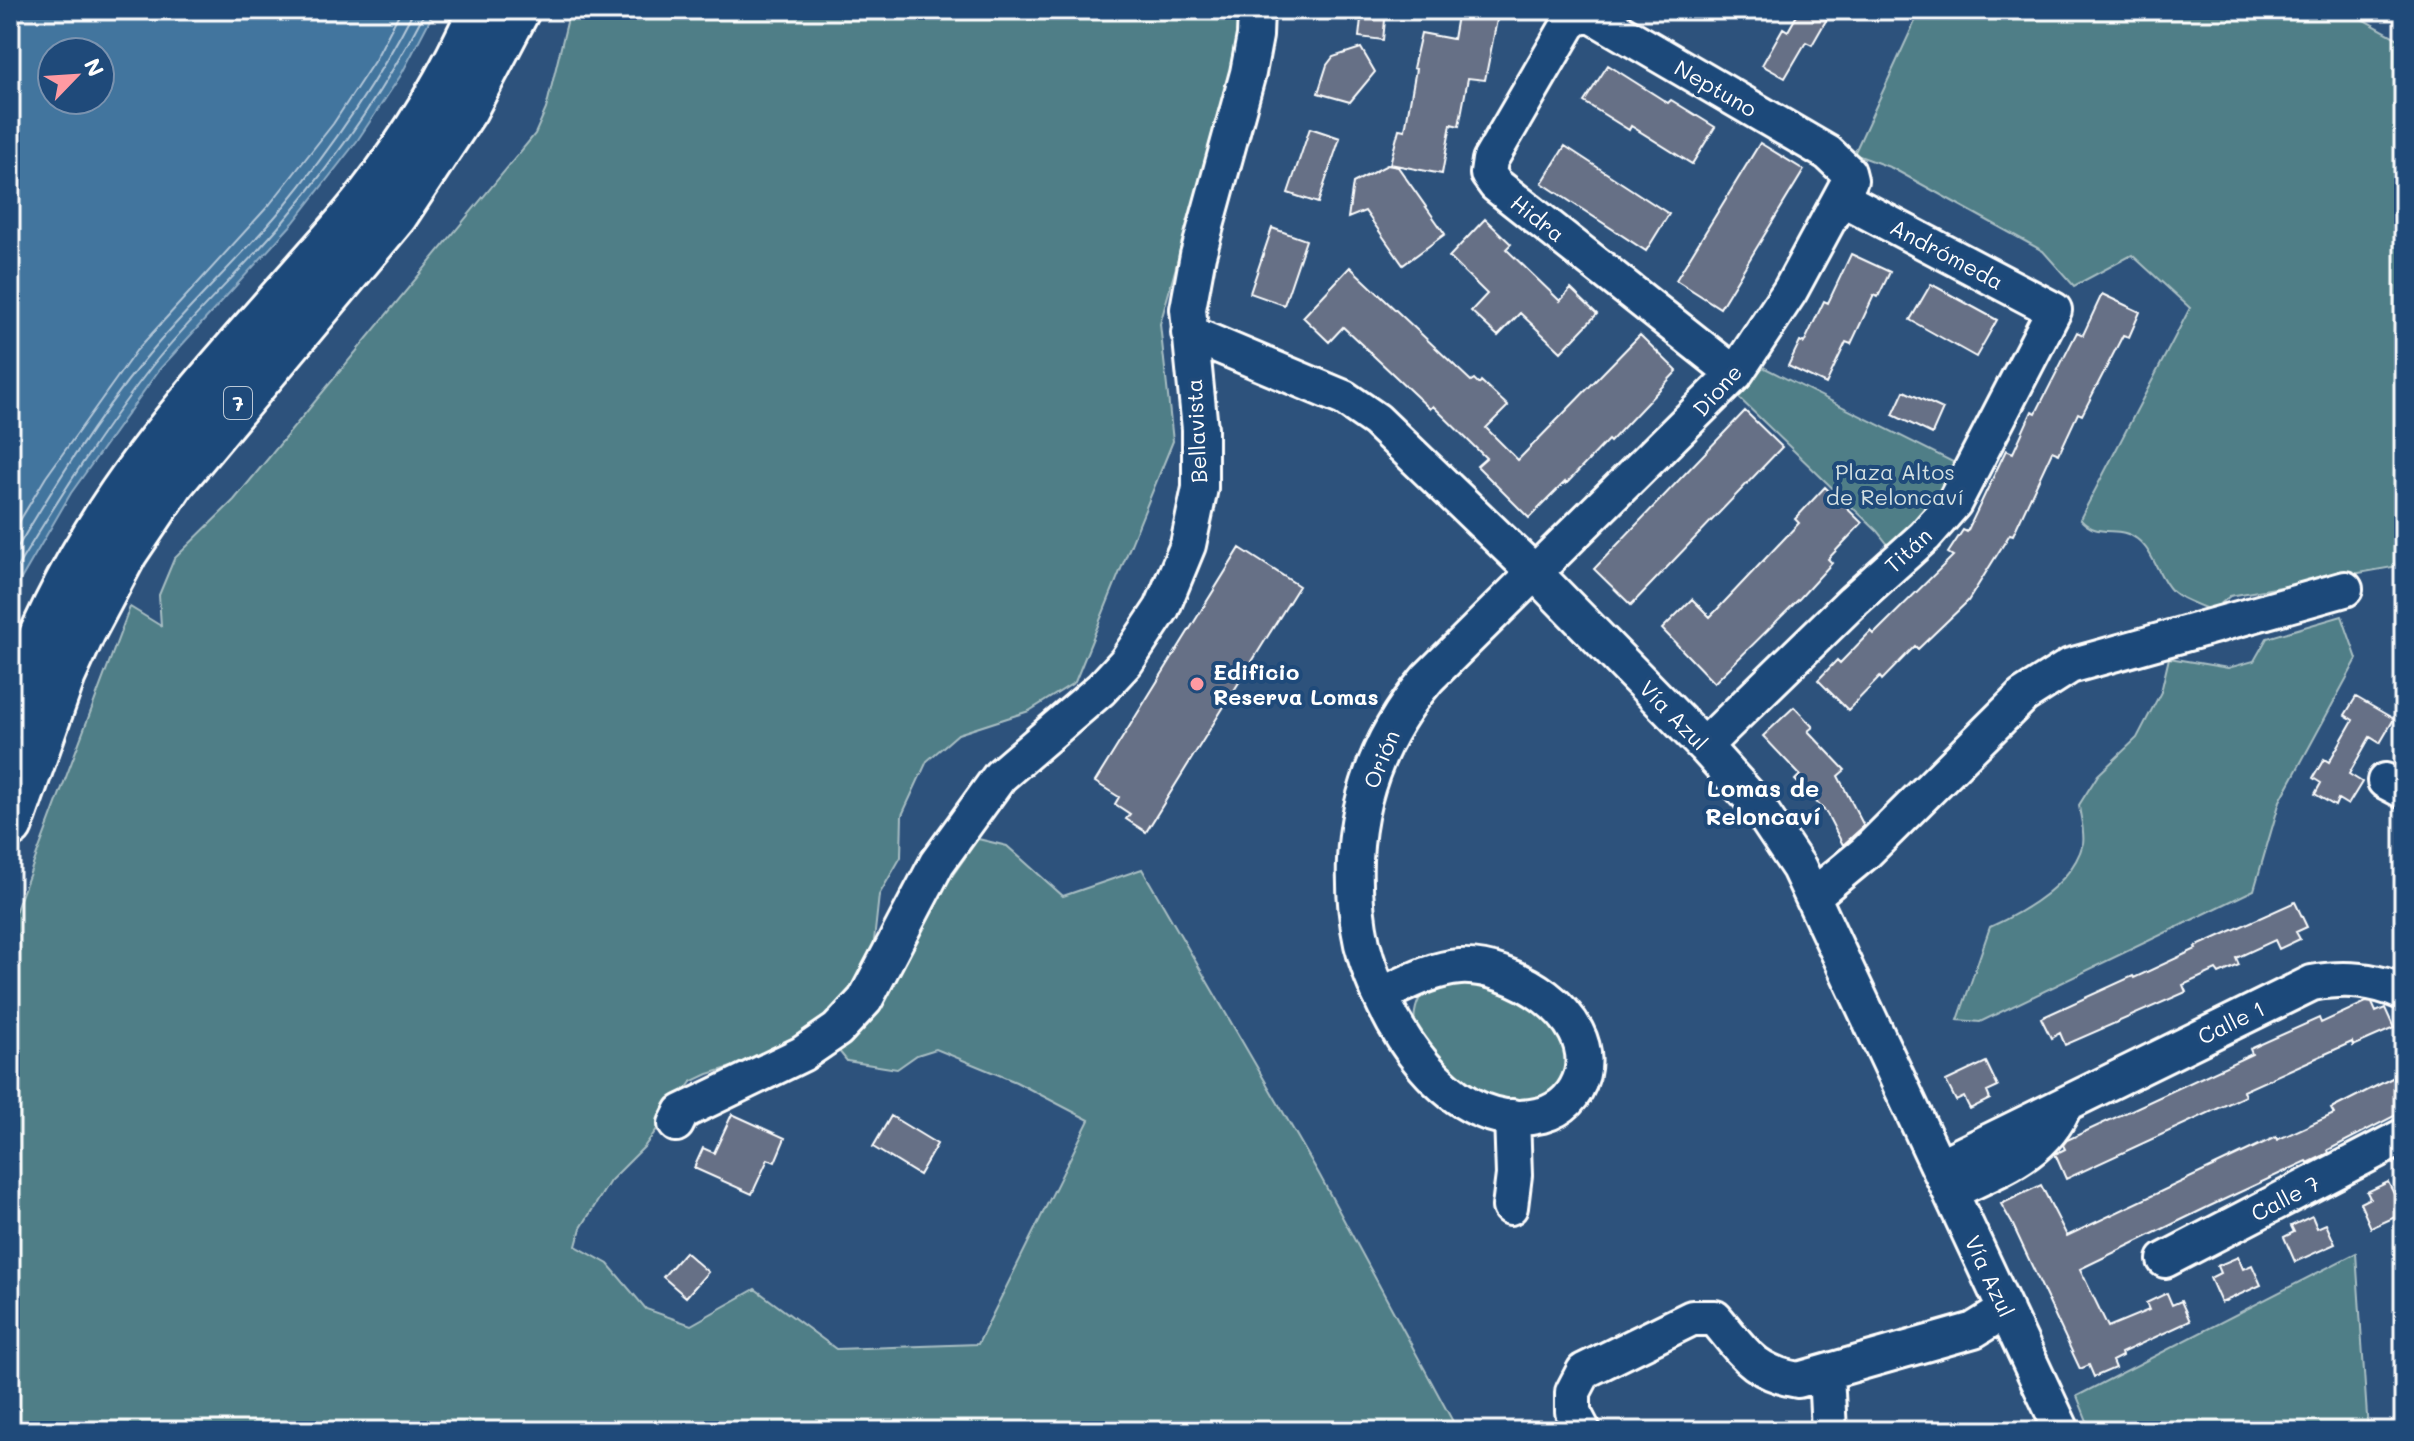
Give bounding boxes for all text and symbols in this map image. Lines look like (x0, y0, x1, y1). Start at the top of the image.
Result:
north arrow (36, 36, 116, 116)
street label: Neptuno (1670, 53, 1762, 123)
text: N (78, 54, 111, 81)
street label: Hidra (1505, 188, 1571, 248)
street label: Andrómeda (1885, 212, 2009, 296)
street label: Dione (1686, 358, 1748, 422)
street label: Bellavista (1179, 378, 1213, 484)
road number: 7 (224, 387, 252, 419)
park label: Plaza Altos de Reloncaví (1826, 457, 1964, 511)
street label: Titán (1878, 521, 1938, 579)
place label: Edificio Reserva Lomas (1213, 657, 1379, 711)
street label: Vía Azul (1633, 674, 1715, 756)
marker: Edificio Reserva Lomas (1188, 675, 1206, 693)
street label: Orión (1356, 726, 1406, 792)
district label: Lomas de Reloncaví (1705, 772, 1821, 831)
street label: Calle 1 (2193, 993, 2269, 1051)
street label: Calle 7 (2246, 1168, 2324, 1228)
street label: Vía Azul (1959, 1231, 2021, 1321)

